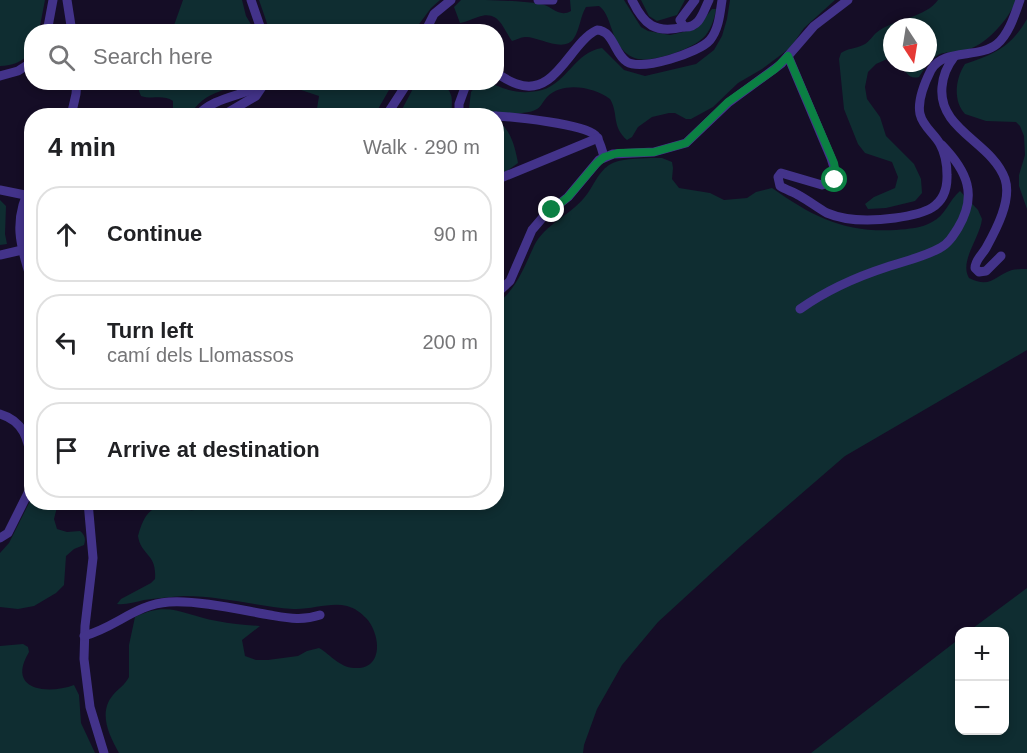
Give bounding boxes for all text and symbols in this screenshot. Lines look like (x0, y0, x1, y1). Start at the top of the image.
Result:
north arrow (883, 18, 937, 72)
search box (24, 24, 504, 90)
icon: search (45, 41, 78, 74)
text: Search here (93, 44, 213, 69)
text: 4 min (48, 132, 116, 162)
text: Walk · 290 m (363, 136, 480, 158)
route start (821, 166, 847, 192)
route end (538, 196, 564, 222)
icon: ahead (50, 218, 83, 251)
text: Continue (107, 221, 202, 246)
text: 90 m (434, 223, 478, 245)
text: Turn left (107, 318, 193, 343)
icon: left (50, 326, 83, 359)
text: 200 m (422, 331, 478, 353)
text: camí dels Llomassos (107, 344, 294, 366)
icon: arrive (50, 434, 83, 467)
text: Arrive at destination (107, 437, 320, 462)
map controls (955, 627, 1009, 735)
button: + (955, 627, 1009, 681)
button: − (955, 681, 1009, 735)

